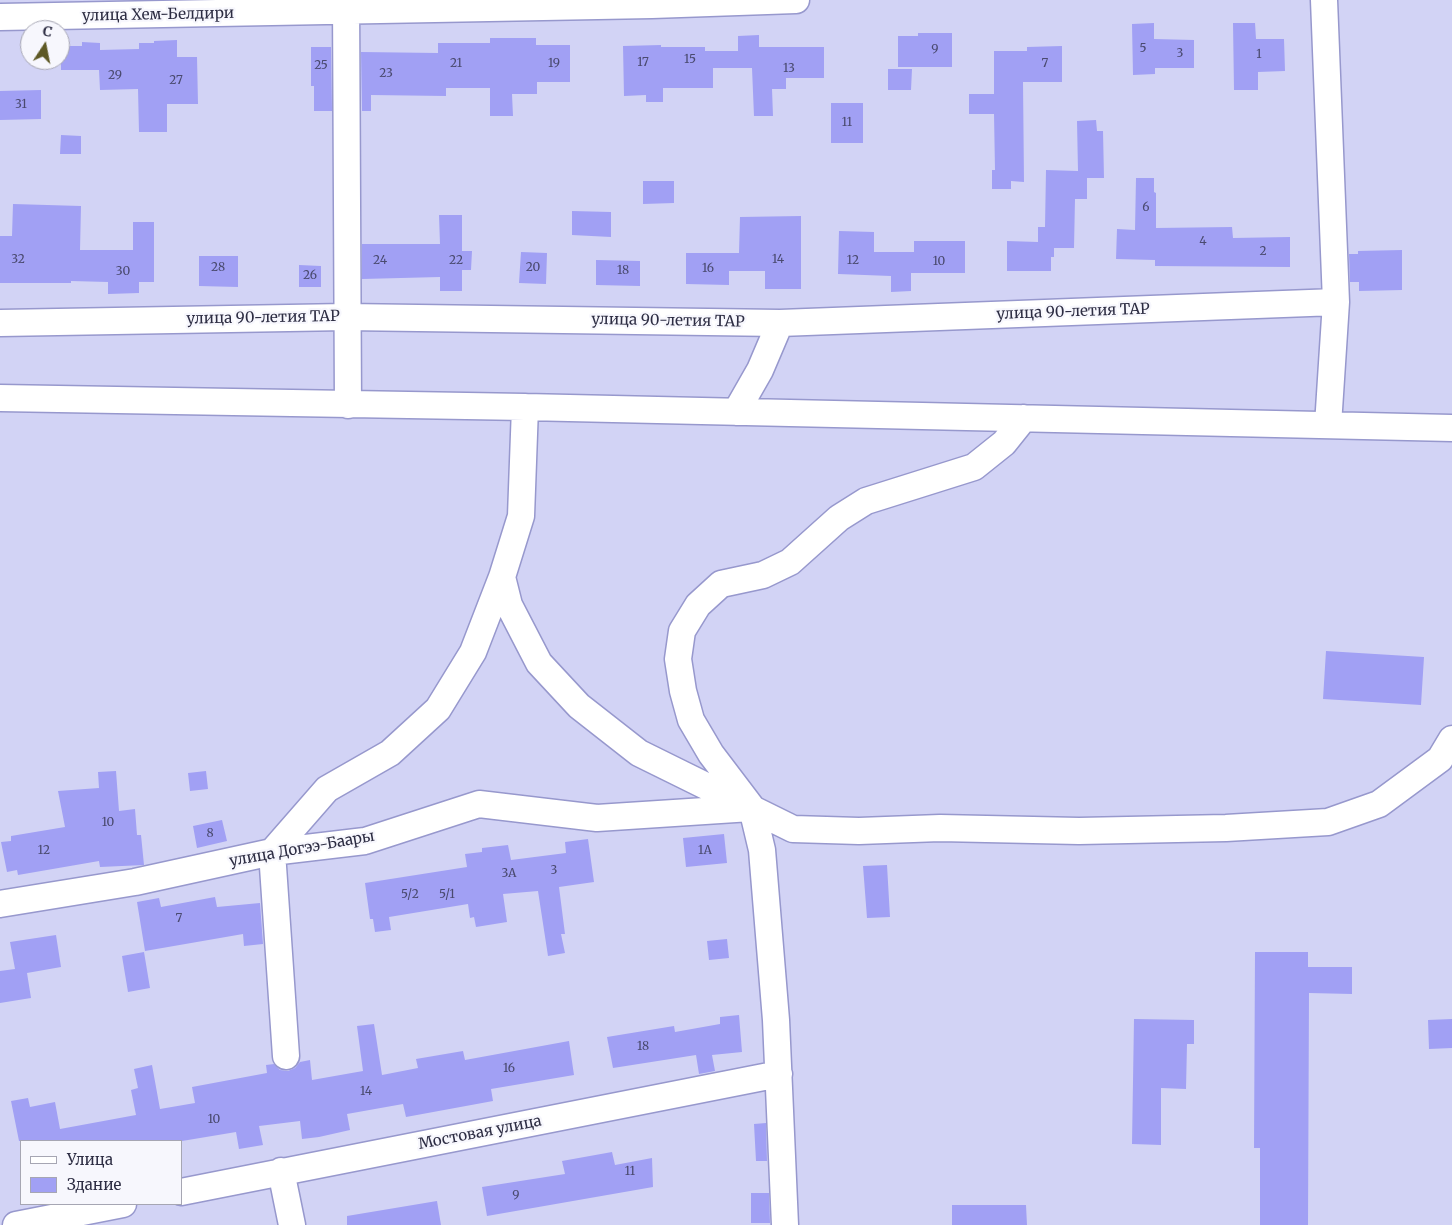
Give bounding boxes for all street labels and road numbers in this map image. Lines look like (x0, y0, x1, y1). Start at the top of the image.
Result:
street label: улица Хем-Белдири (82, 5, 234, 25)
street label: улица 90-летия ТАР (996, 300, 1150, 324)
street label: улица 90-летия ТАР (186, 308, 340, 328)
street label: улица 90-летия ТАР (591, 311, 745, 331)
street label: улица Догээ-Баары (228, 827, 376, 871)
street label: Мостовая улица (417, 1112, 543, 1154)

